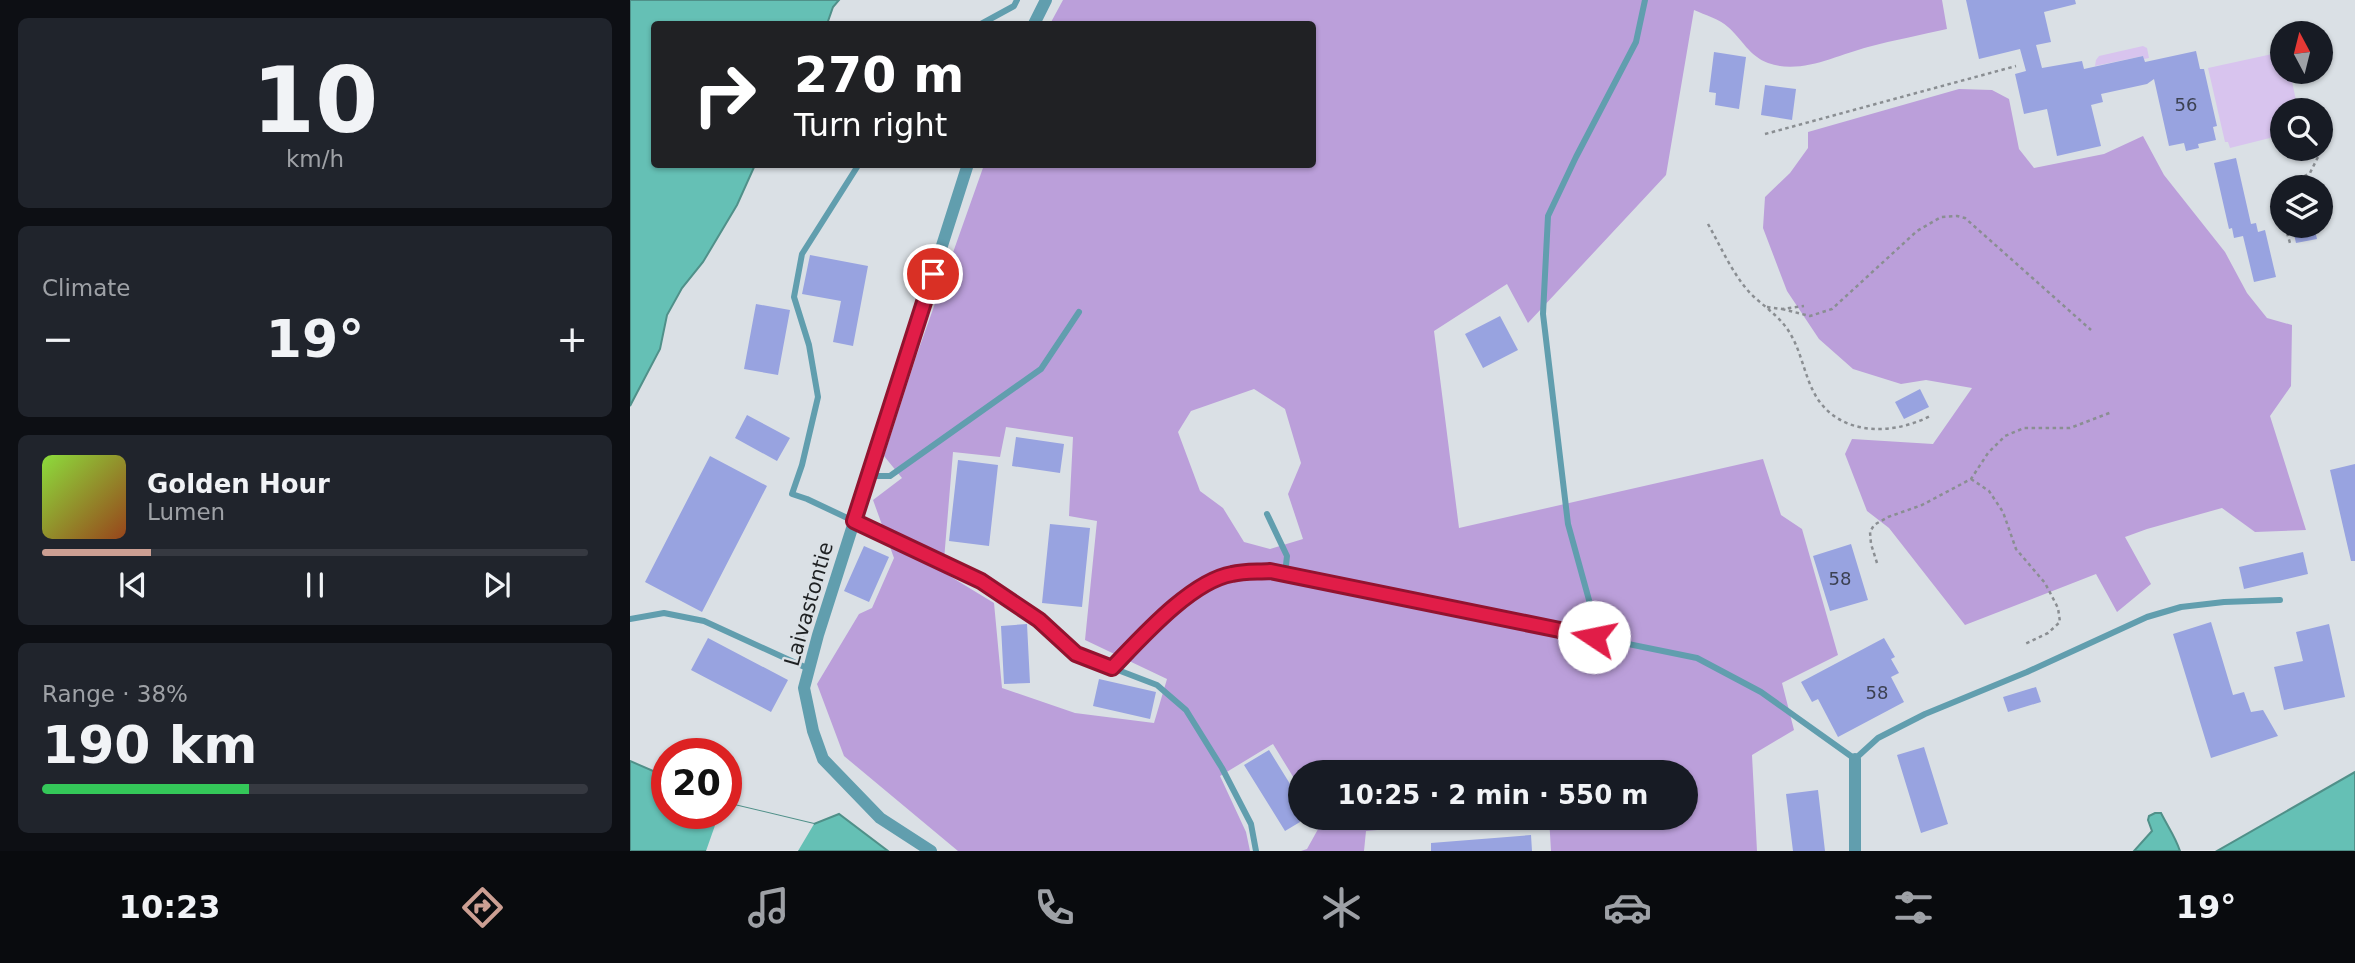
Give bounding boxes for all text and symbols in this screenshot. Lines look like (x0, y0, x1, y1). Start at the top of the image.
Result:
north arrow (2270, 21, 2333, 84)
map controls (2270, 21, 2333, 238)
text: 270 m (794, 47, 964, 104)
text: 10 (252, 48, 378, 153)
icon: right (679, 49, 770, 140)
house number: 56 (2175, 94, 2197, 115)
button: search (2270, 98, 2333, 161)
text: Turn right (794, 106, 947, 144)
text: km/h (286, 146, 344, 172)
button: layers (2270, 175, 2333, 238)
pin (903, 244, 963, 304)
icon: arrive (914, 255, 952, 293)
text: Climate (42, 275, 131, 301)
text: 19° (266, 309, 364, 369)
text: − (42, 317, 74, 361)
text: + (556, 317, 588, 361)
text: Golden Hour (147, 469, 330, 499)
text: Lumen (147, 499, 225, 525)
street label: Laivastontie (780, 539, 838, 669)
icon: previous (114, 566, 152, 604)
icon: pause (296, 566, 334, 604)
icon: next (478, 566, 516, 604)
house number: 58 (1829, 568, 1851, 589)
position arrow (1557, 600, 1631, 674)
text: Range · 38% (42, 681, 188, 707)
house number: 58 (1866, 682, 1888, 703)
text: 190 km (42, 715, 257, 775)
speed limit sign: 20 (651, 738, 742, 829)
text: 10:25 · 2 min · 550 m (1338, 780, 1648, 810)
icon: directions (458, 883, 507, 932)
icon: music (744, 883, 793, 932)
icon: phone (1030, 883, 1079, 932)
icon: climate (1317, 883, 1366, 932)
icon: car (1603, 883, 1652, 932)
icon: filters (1889, 883, 1938, 932)
text: 10:23 (119, 888, 221, 926)
text: 19° (2176, 888, 2236, 926)

